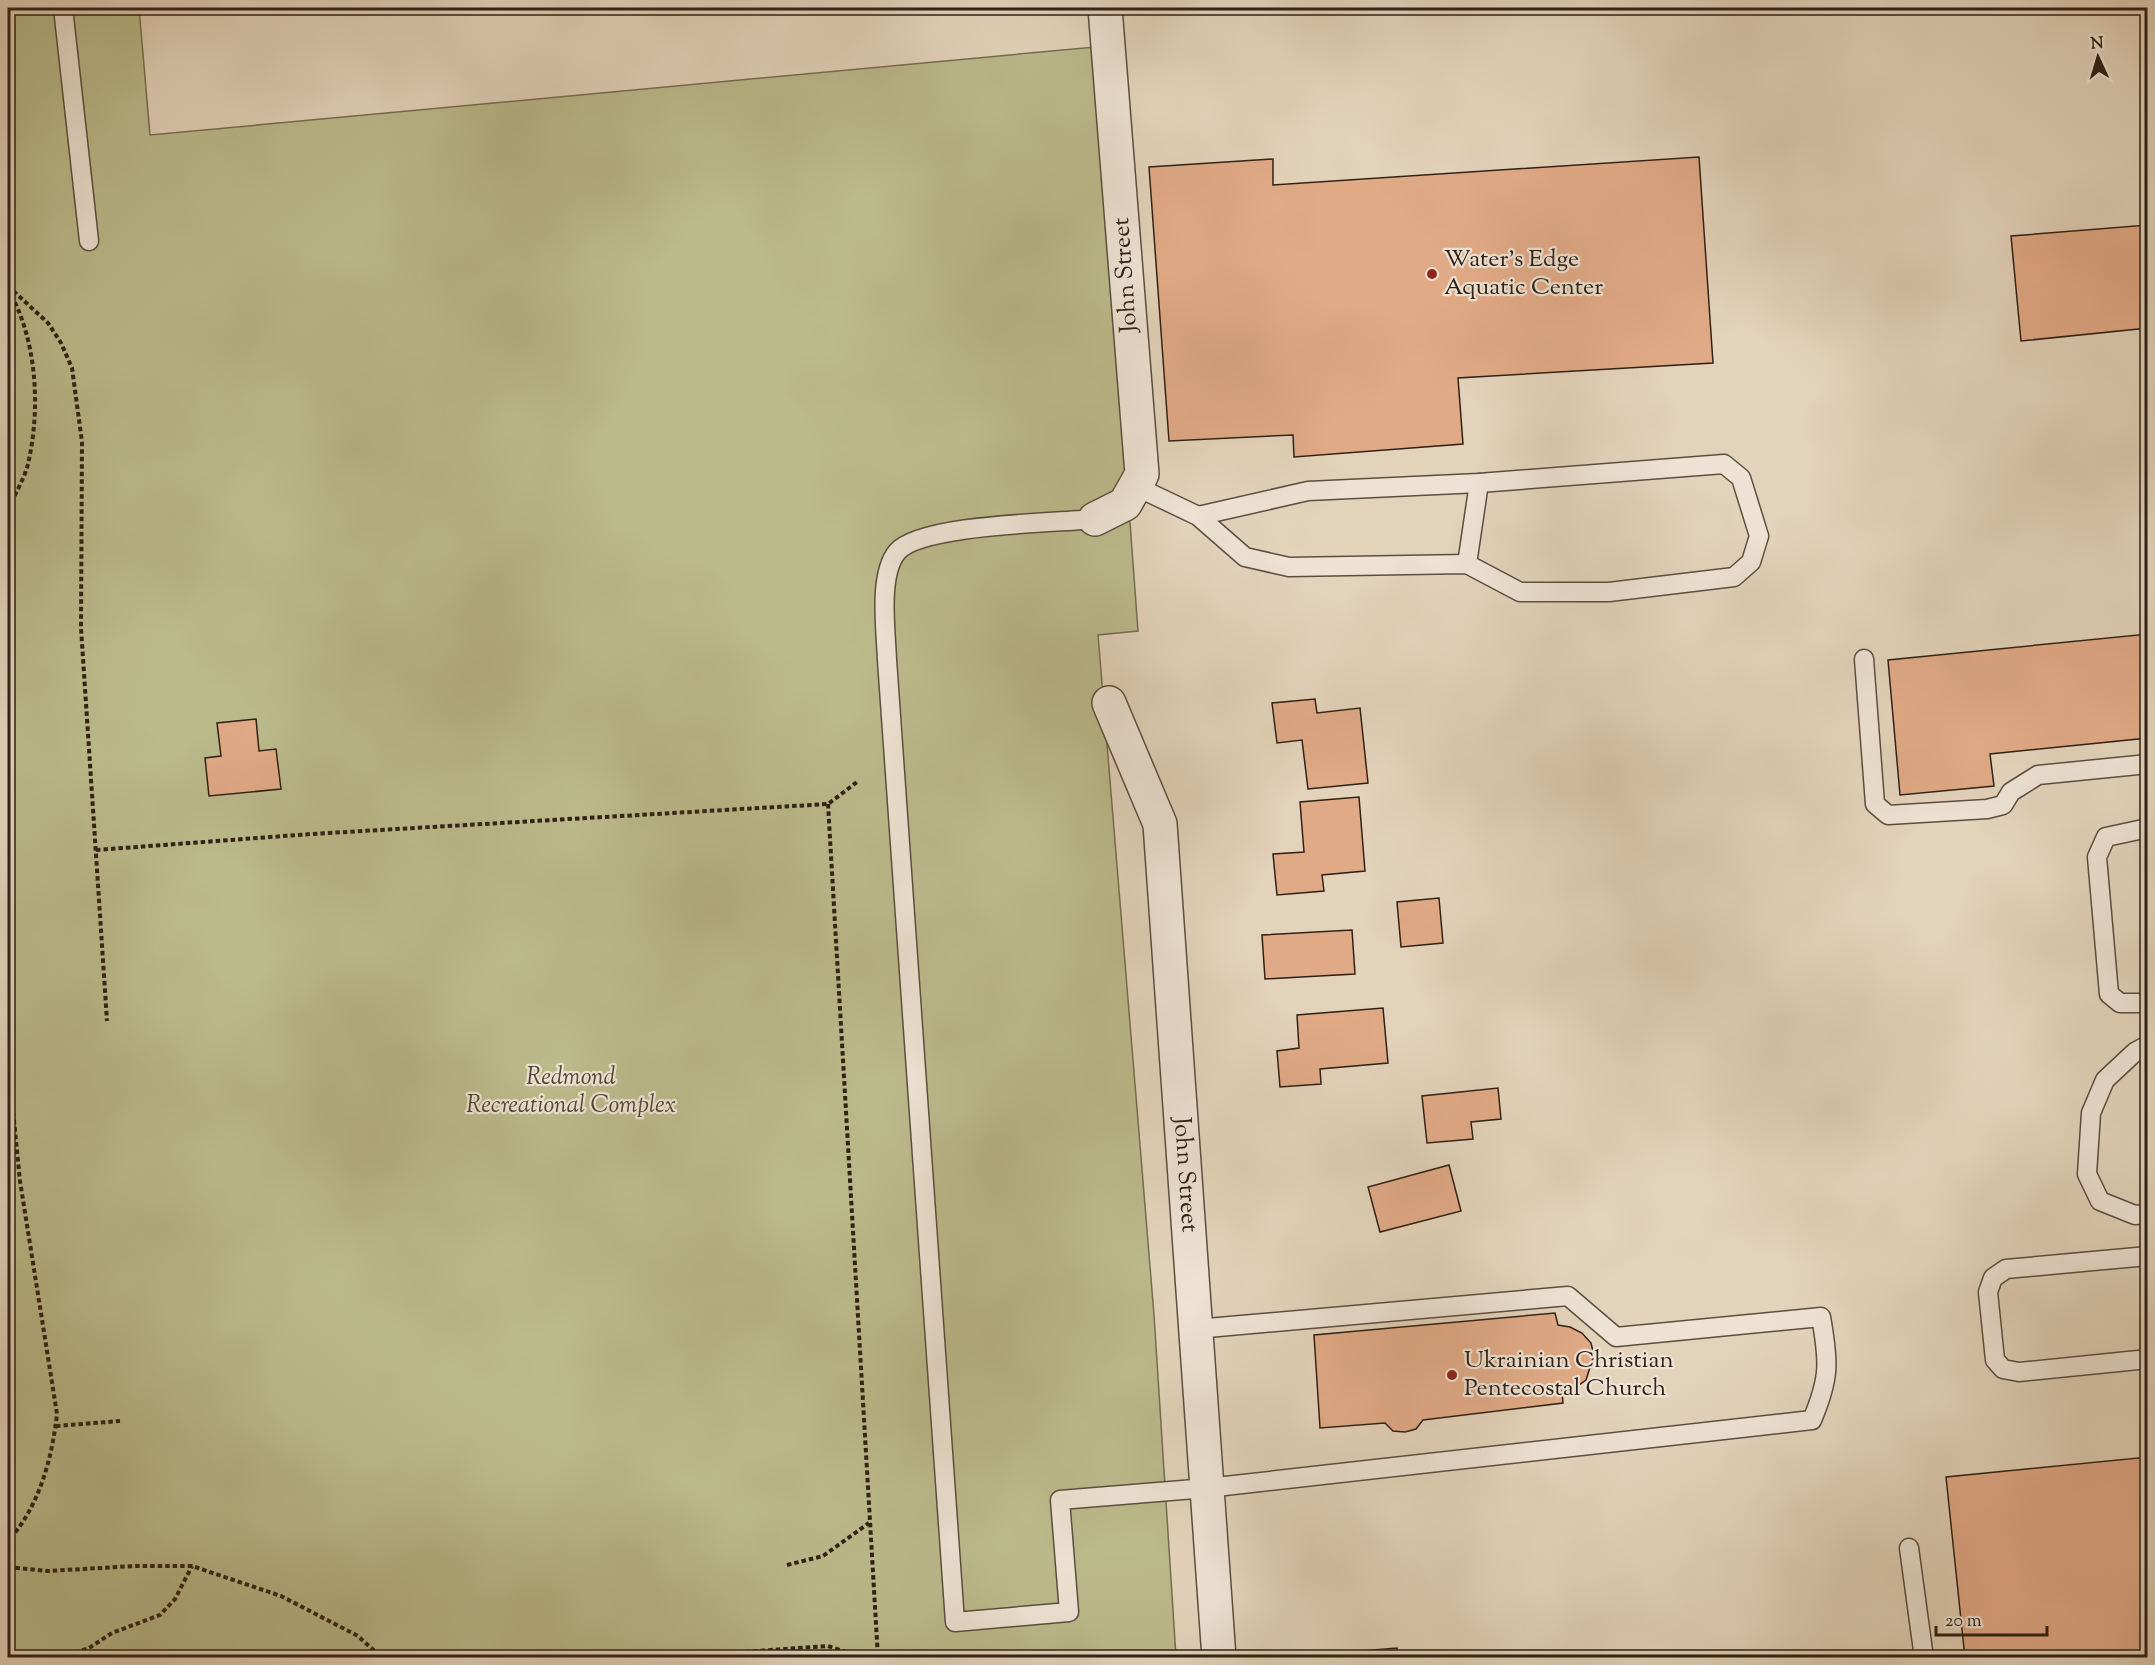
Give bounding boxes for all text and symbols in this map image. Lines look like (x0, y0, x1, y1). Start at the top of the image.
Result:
north arrow (2068, 27, 2128, 87)
text: N (2090, 33, 2105, 56)
street label: John Street (1105, 216, 1147, 336)
place label: Water's Edge Aquatic Center (1444, 243, 1603, 305)
marker: Water's Edge Aquatic Center (1425, 267, 1439, 281)
park label: Redmond Recreational Complex (466, 1061, 676, 1123)
street label: John Street (1164, 1114, 1206, 1234)
place label: Ukrainian Christian Pentecostal Church (1464, 1344, 1674, 1406)
marker: Ukrainian Christian Pentecostal Church (1445, 1368, 1459, 1382)
scale bar (1936, 1599, 2047, 1637)
text: 20 m (1945, 1609, 1982, 1635)

